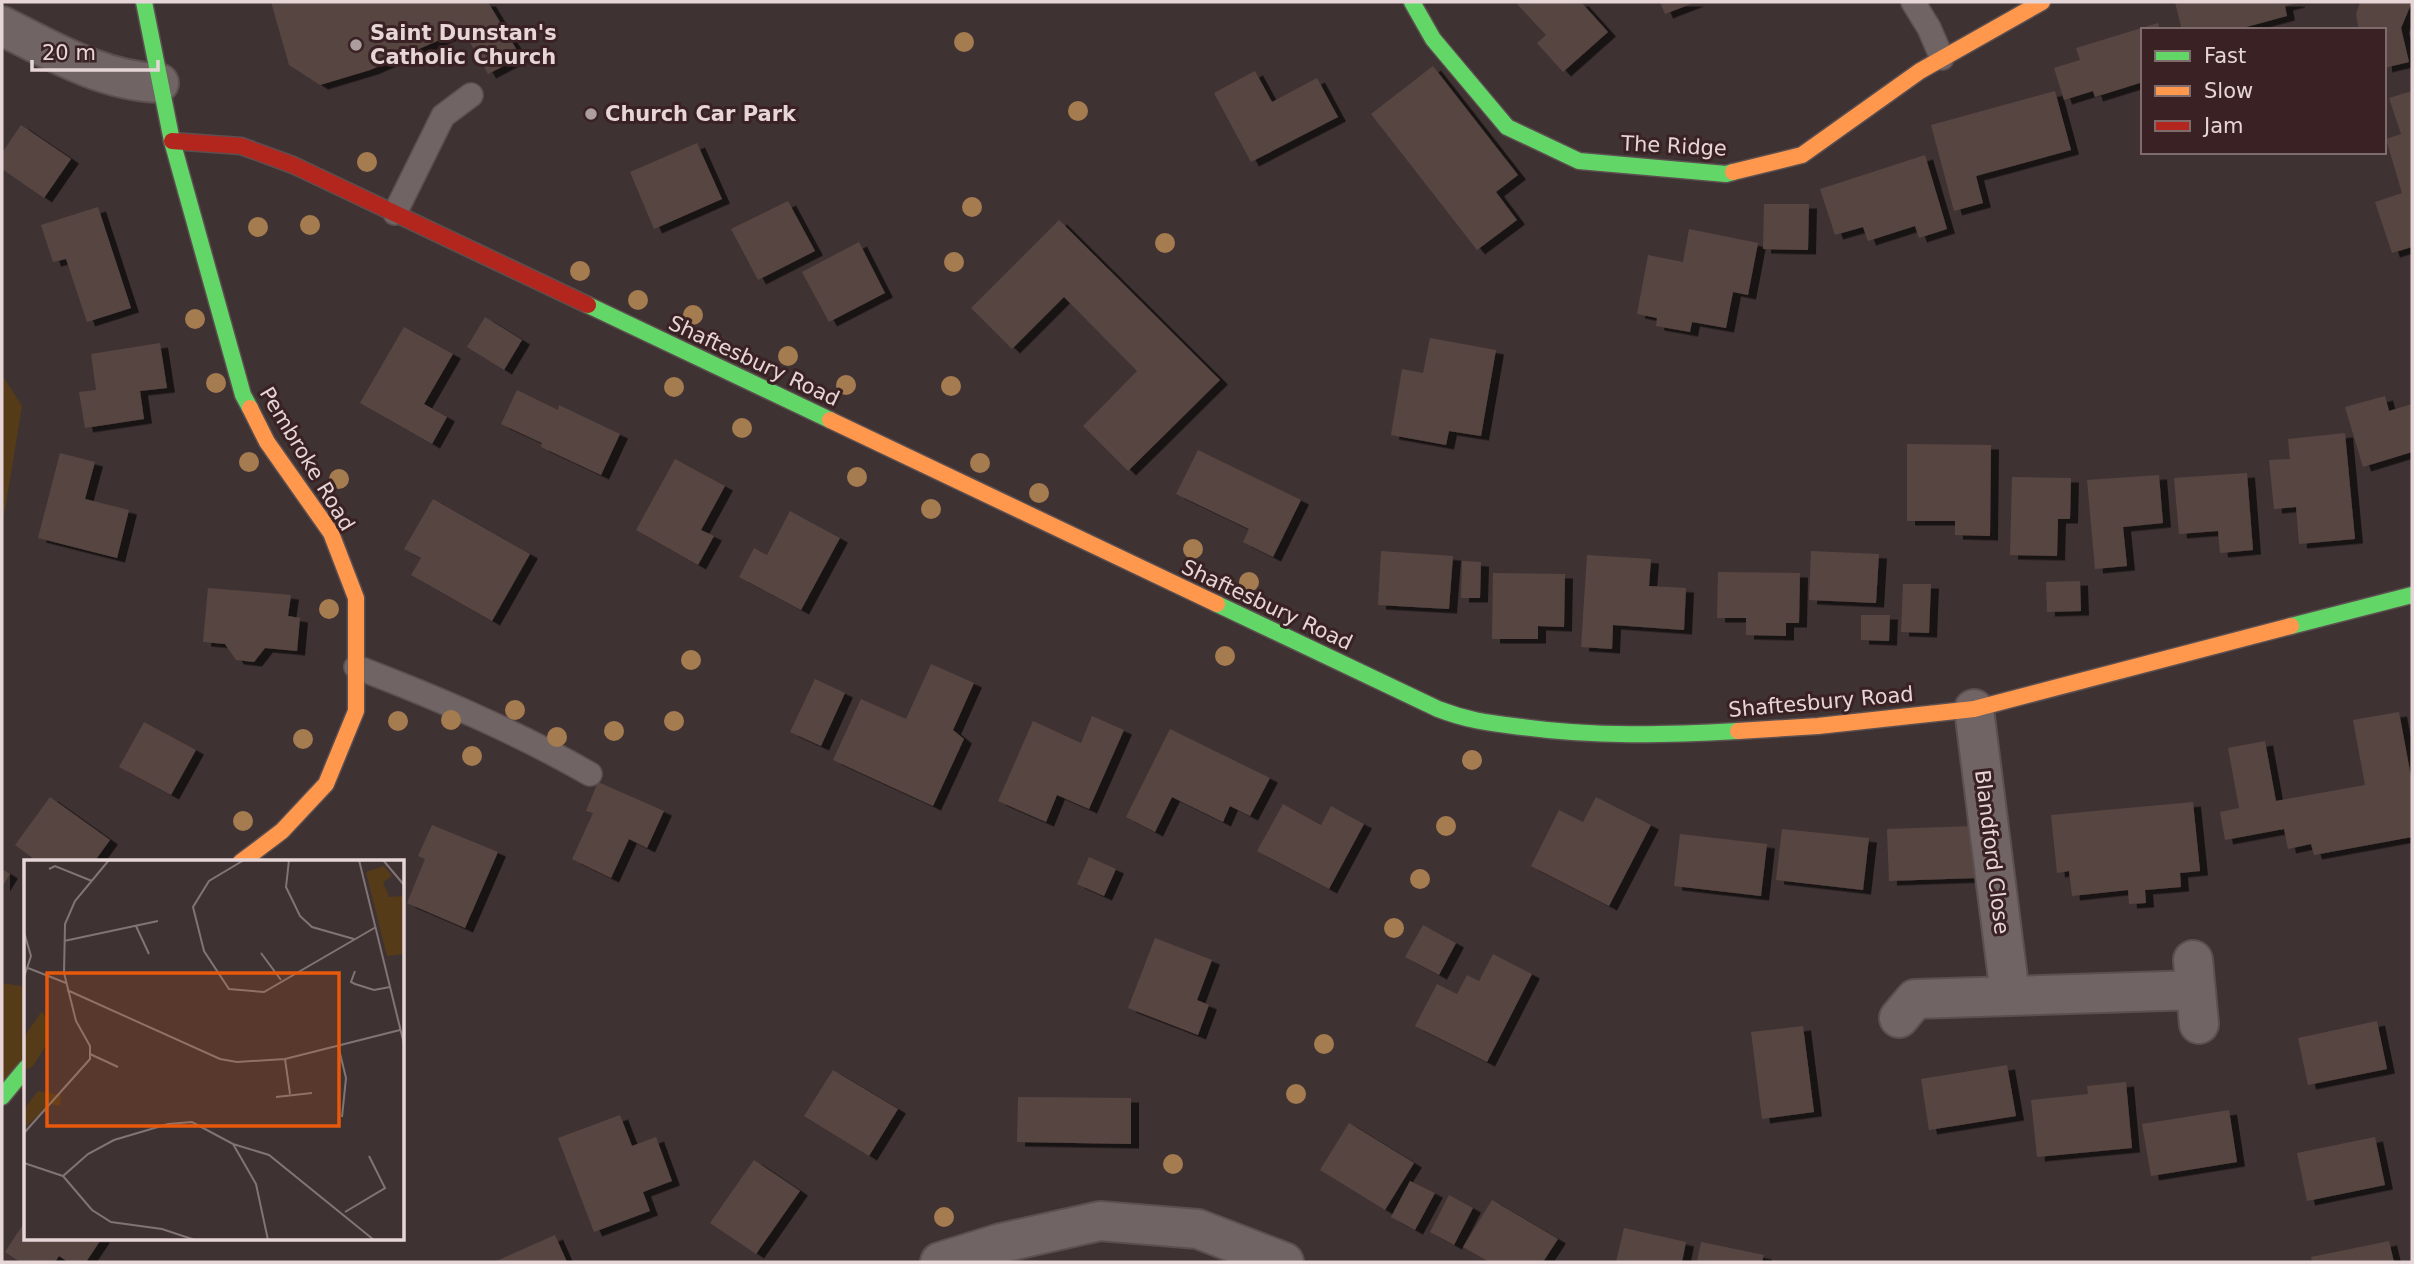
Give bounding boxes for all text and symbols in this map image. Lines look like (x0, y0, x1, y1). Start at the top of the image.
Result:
place label: Saint Dunstan's Catholic Church (370, 21, 557, 69)
scale bar (32, 28, 158, 72)
legend (2141, 28, 2386, 154)
marker: Saint Dunstan's Catholic Church (348, 37, 364, 53)
text: 20 m (42, 41, 96, 65)
text: Fast (2204, 44, 2246, 68)
text: Slow (2204, 79, 2253, 103)
place label: Church Car Park (605, 102, 797, 126)
marker: Church Car Park (583, 106, 599, 122)
text: Jam (2202, 114, 2244, 138)
street label: The Ridge (1620, 131, 1727, 161)
street label: Shaftesbury Road (665, 311, 843, 411)
street label: Pembroke Road (255, 383, 359, 535)
street label: Shaftesbury Road (1178, 555, 1356, 655)
street label: Shaftesbury Road (1727, 682, 1915, 722)
street label: Blandford Close (1970, 768, 2014, 936)
inset map (24, 860, 404, 1240)

